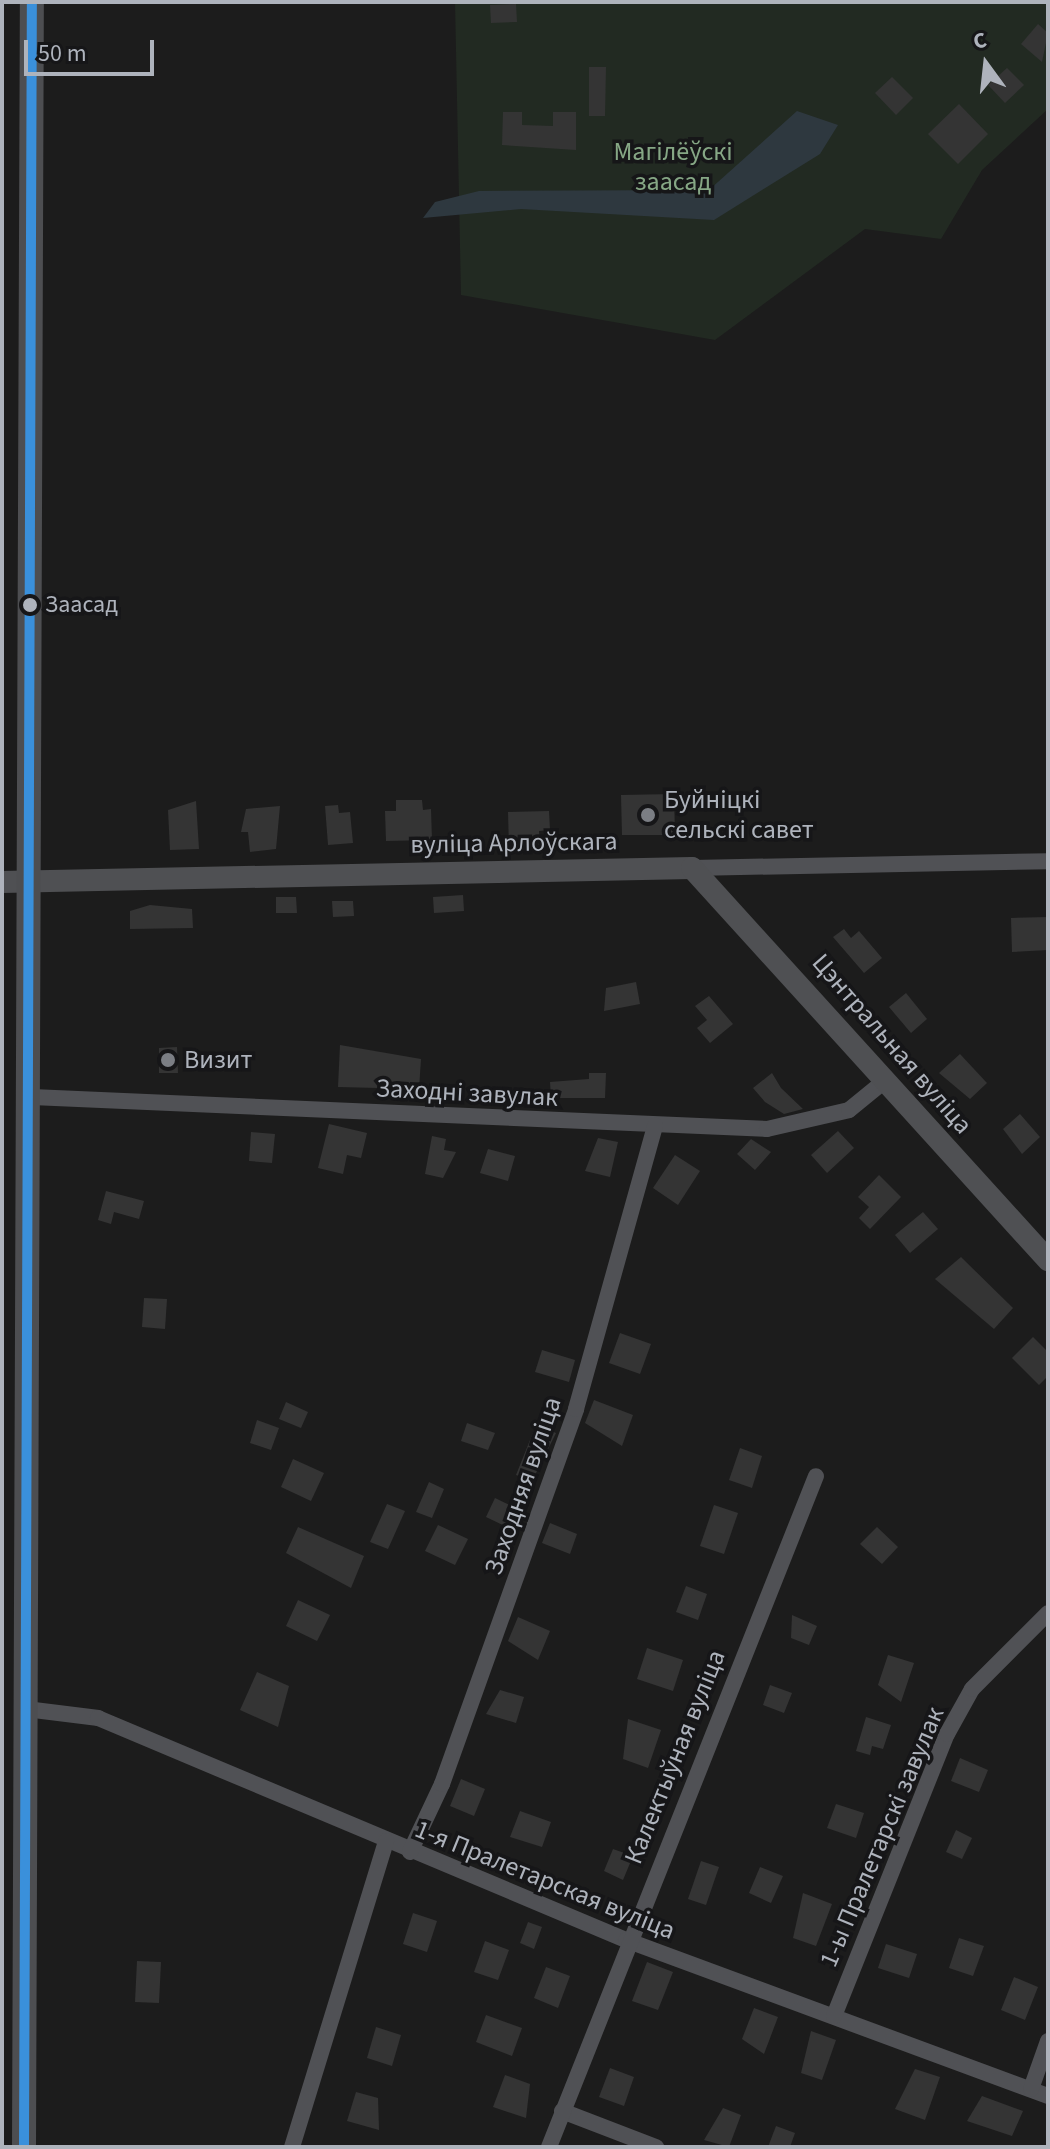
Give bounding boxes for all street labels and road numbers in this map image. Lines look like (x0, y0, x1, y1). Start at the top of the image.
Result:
street label: вуліца Арлоўскага (410, 826, 618, 860)
street label: Цэнтральная вуліца (805, 948, 979, 1140)
street label: Заходні завулак (375, 1073, 559, 1113)
street label: Заходняя вуліца (478, 1393, 568, 1579)
street label: Калектыўная вуліца (618, 1645, 732, 1869)
street label: 1-ы Пралетарскі завулак (813, 1702, 951, 1972)
street label: 1-я Пралетарская вуліца (410, 1814, 680, 1946)

